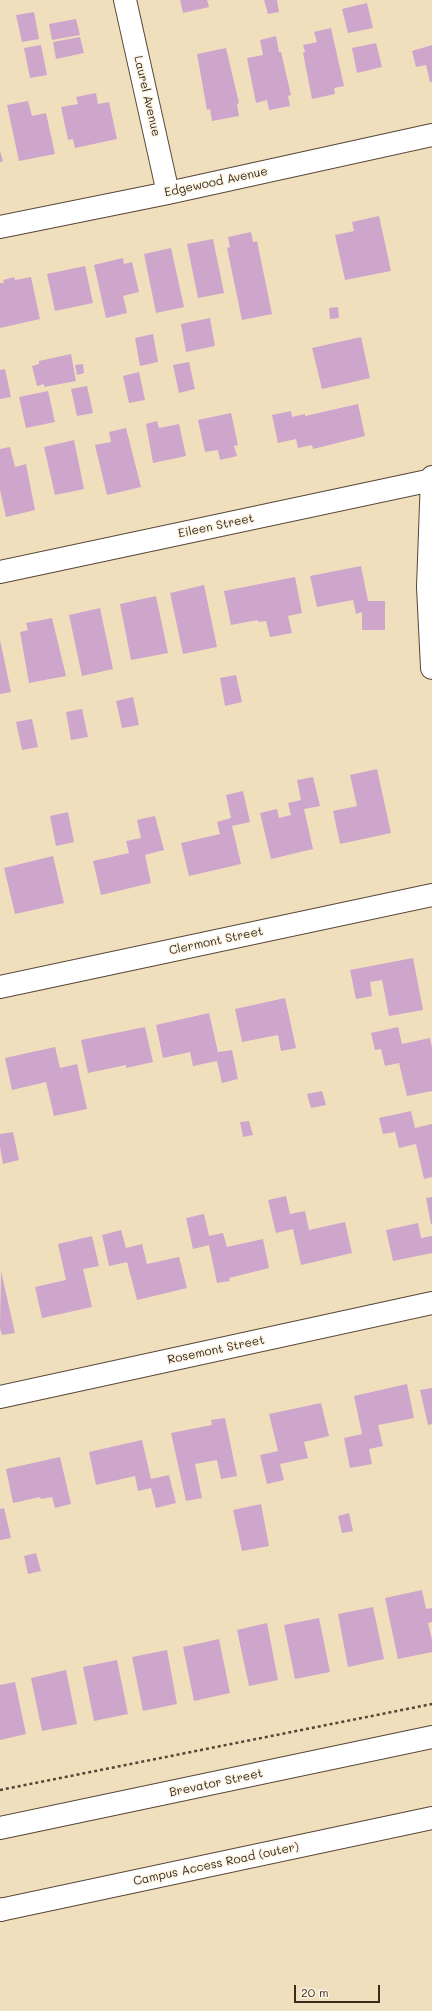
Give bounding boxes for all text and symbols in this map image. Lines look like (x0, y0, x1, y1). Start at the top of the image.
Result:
street label: Laurel Avenue (131, 54, 163, 138)
street label: Edgewood Avenue (163, 164, 269, 200)
street label: Eileen Street (177, 511, 255, 541)
street label: Clermont Street (168, 924, 264, 958)
street label: Rosemont Street (166, 1333, 266, 1367)
street label: Brevator Street (168, 1766, 264, 1800)
street label: Campus Access Road (outer) (132, 1839, 300, 1889)
scale bar (296, 1977, 382, 2003)
text: 20 m (301, 1984, 329, 2000)

